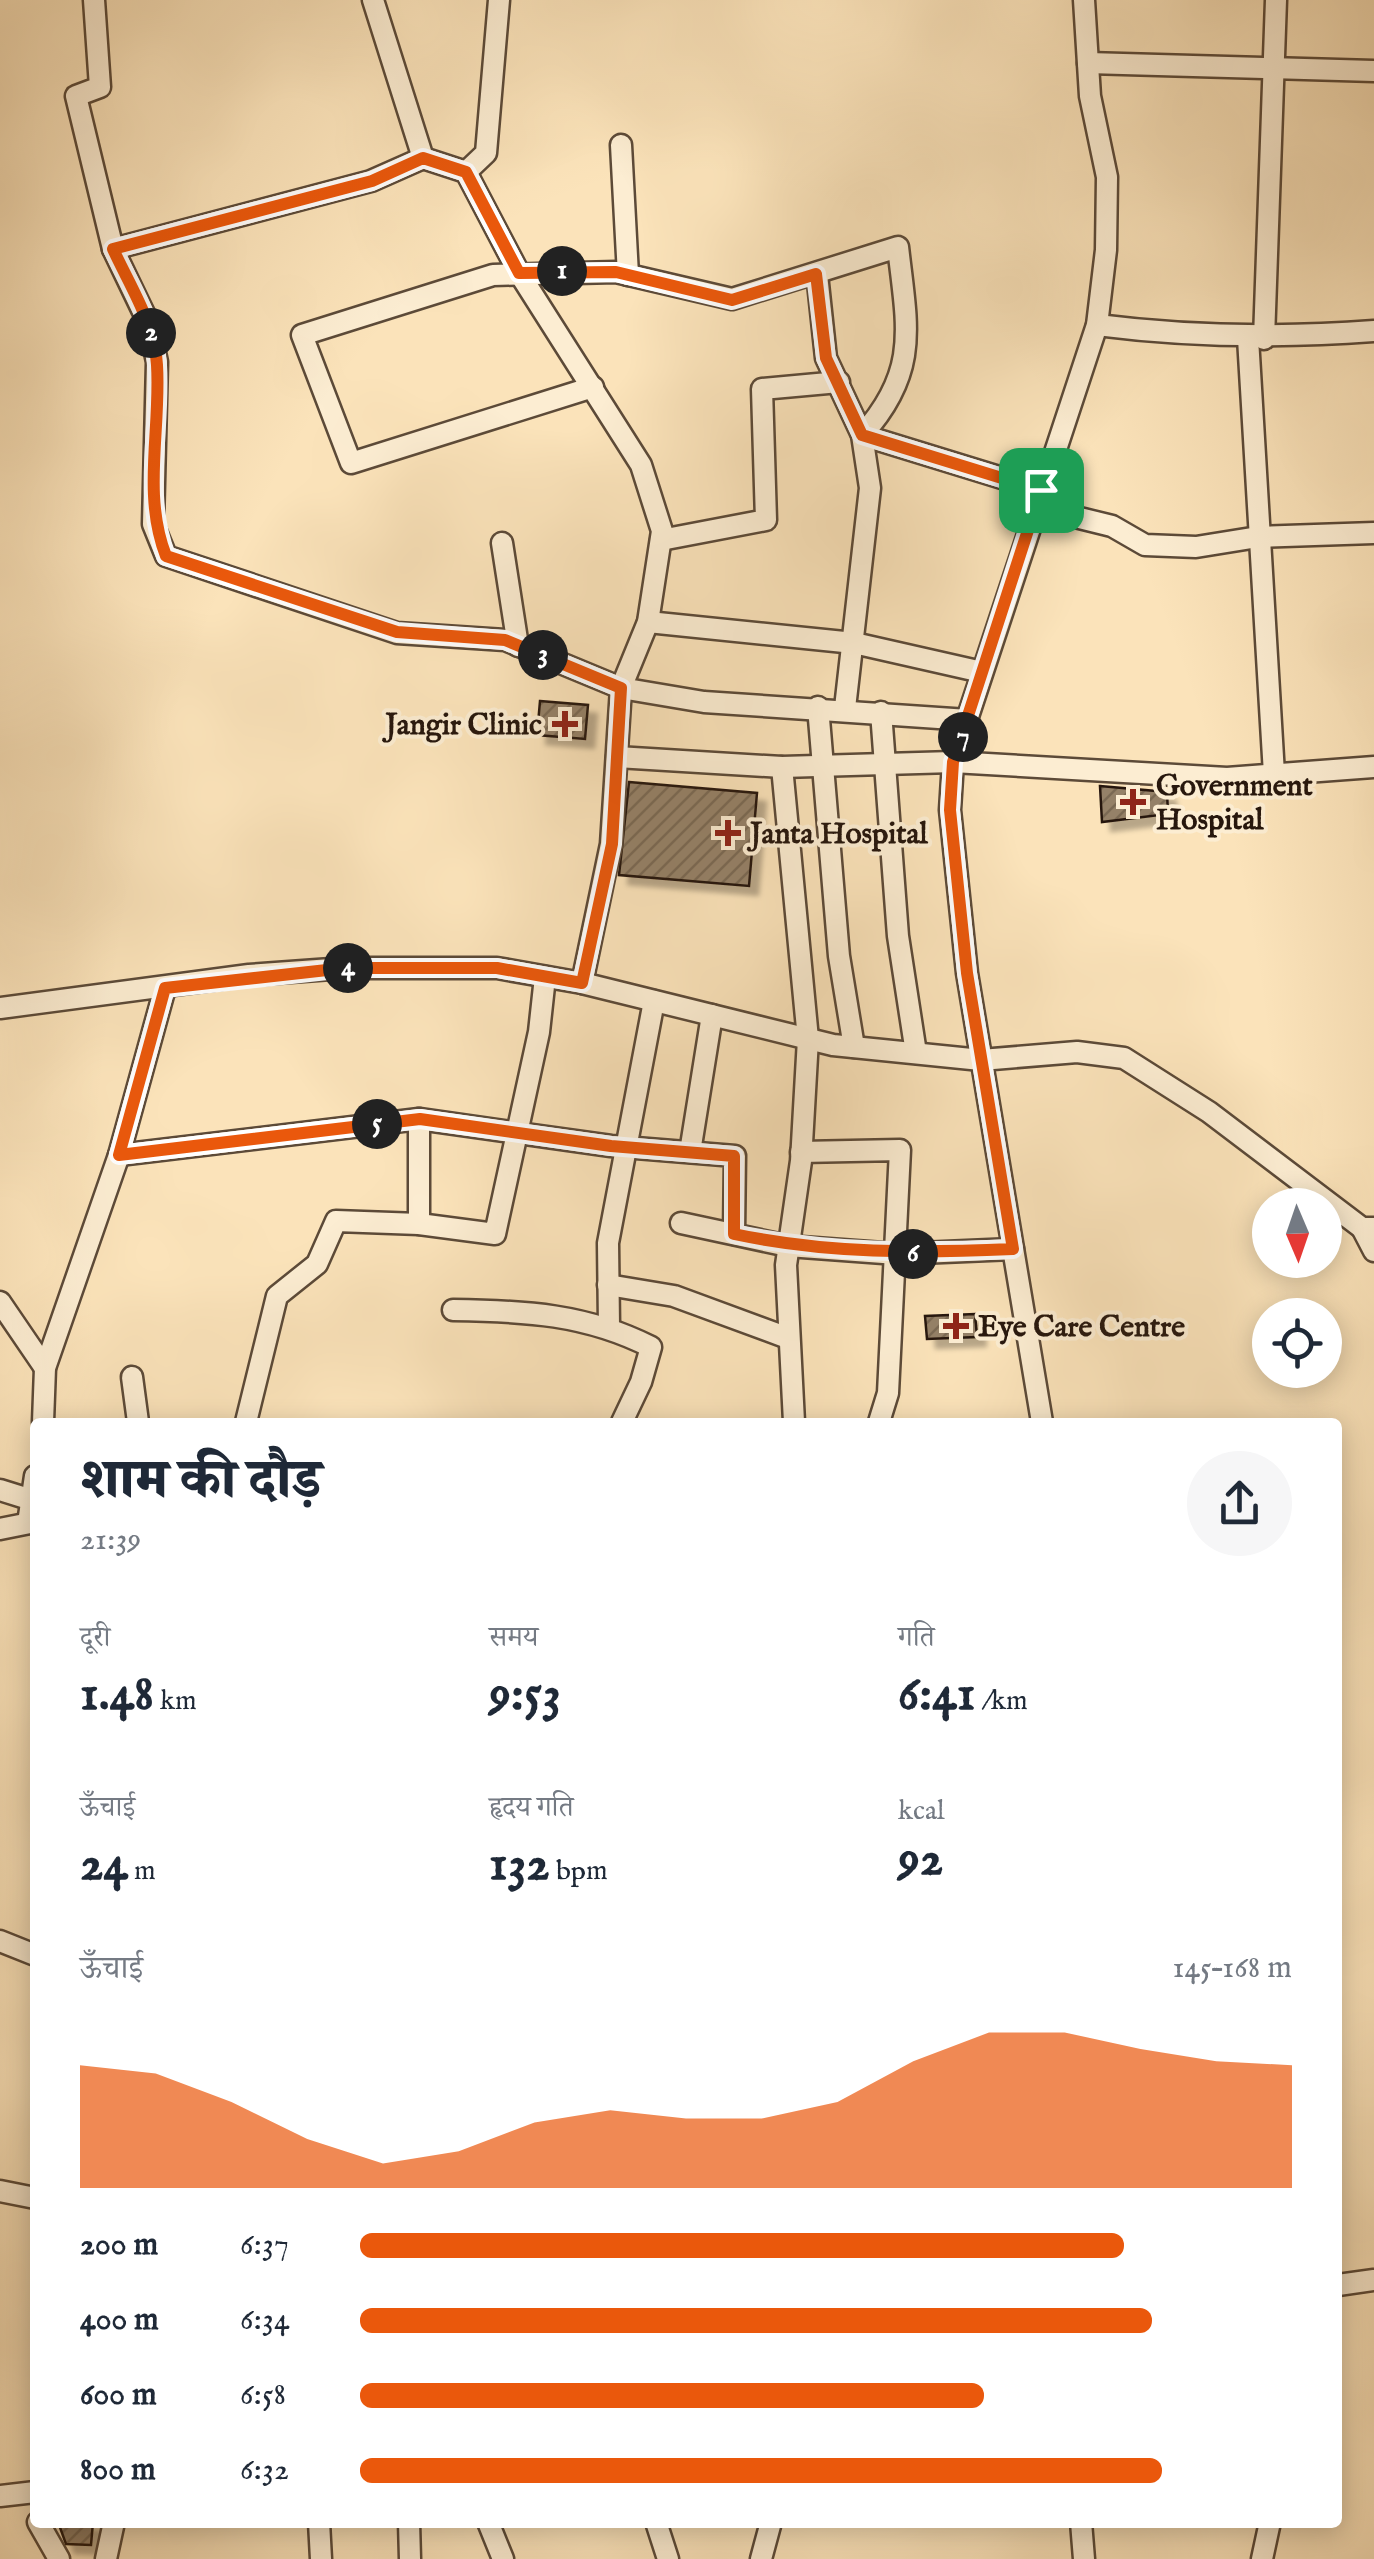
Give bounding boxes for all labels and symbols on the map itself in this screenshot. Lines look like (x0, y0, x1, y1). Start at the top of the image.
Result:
pin: 1 (537, 246, 587, 296)
pin: 2 (126, 308, 176, 358)
pin (999, 448, 1084, 533)
pin: 3 (518, 630, 568, 680)
place label: Jangir Clinic (381, 707, 542, 745)
marker: Jangir Clinic (552, 711, 578, 737)
pin: 7 (938, 712, 988, 762)
place label: Government Hospital (1156, 768, 1313, 840)
marker: Government Hospital (1120, 789, 1146, 815)
place label: Janta Hospital (746, 816, 928, 854)
marker: Janta Hospital (715, 820, 741, 846)
pin: 4 (323, 943, 373, 993)
pin: 5 (352, 1099, 402, 1149)
north arrow (1252, 1188, 1342, 1278)
pin: 6 (888, 1229, 938, 1279)
place label: Eye Care Centre (978, 1309, 1185, 1347)
marker: Eye Care Centre (943, 1313, 969, 1339)

